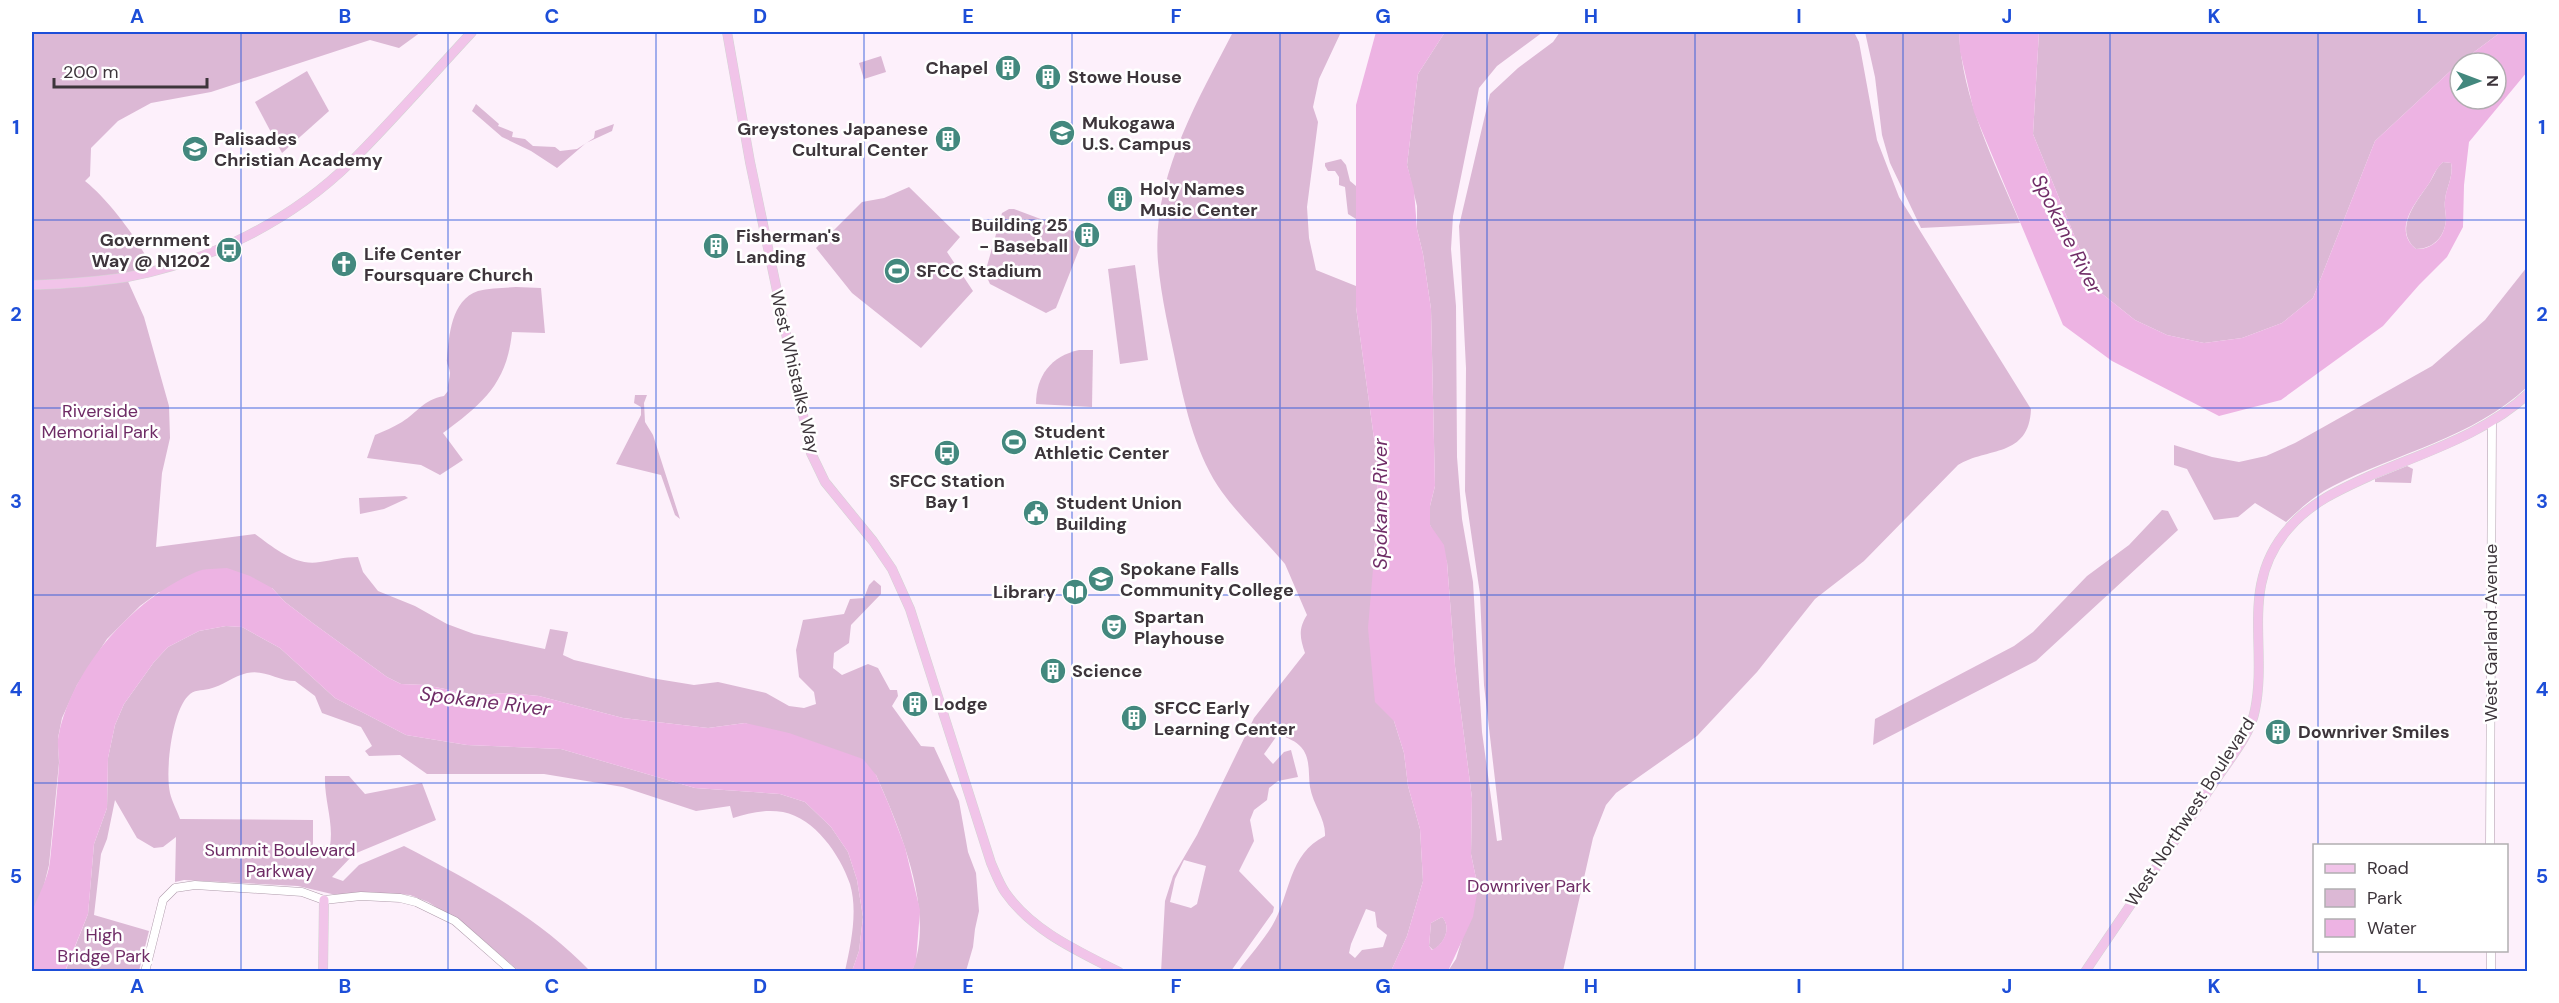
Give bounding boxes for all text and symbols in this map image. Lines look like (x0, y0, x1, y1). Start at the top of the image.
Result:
text: A (130, 3, 144, 29)
text: B (339, 3, 351, 29)
text: C (545, 3, 559, 29)
text: D (753, 3, 767, 29)
text: E (962, 3, 974, 29)
text: F (1170, 3, 1182, 29)
text: G (1375, 3, 1391, 29)
text: H (1584, 3, 1598, 29)
text: I (1796, 3, 1802, 29)
text: J (2002, 3, 2012, 29)
text: K (2207, 3, 2221, 29)
text: L (2416, 3, 2428, 29)
scale bar (54, 51, 207, 89)
north arrow (2448, 51, 2508, 111)
building icon: Chapel (993, 53, 1023, 83)
place label: Chapel (926, 56, 988, 80)
text: 200 m (63, 60, 119, 84)
building icon: Stowe House (1033, 62, 1063, 92)
place label: Stowe House (1068, 65, 1182, 89)
text: N (2482, 75, 2503, 87)
place label: Mukogawa U.S. Campus (1082, 111, 1191, 156)
text: 1 (12, 114, 20, 140)
text: 1 (2538, 114, 2546, 140)
place label: Greystones Japanese Cultural Center (737, 117, 928, 162)
school or university icon: Mukogawa U.S. Campus (1047, 118, 1077, 148)
building icon: Greystones Japanese Cultural Center (933, 124, 963, 154)
place label: Palisades Christian Academy (214, 127, 383, 172)
school or university icon: Palisades Christian Academy (180, 134, 210, 164)
water label: Spokane River (2026, 170, 2109, 299)
place label: Holy Names Music Center (1140, 177, 1258, 222)
building icon: Holy Names Music Center (1105, 184, 1135, 214)
place label: Building 25 - Baseball (971, 213, 1068, 258)
building icon: Building 25 - Baseball (1072, 220, 1102, 250)
place label: Fisherman's Landing (736, 224, 841, 269)
place label: Government Way @ N1202 (91, 228, 210, 273)
building icon: Fisherman's Landing (701, 231, 731, 261)
bus stop icon: Government Way @ N1202 (214, 235, 244, 265)
place label: Life Center Foursquare Church (364, 242, 533, 287)
church icon: Life Center Foursquare Church (329, 249, 359, 279)
sports icon: SFCC Stadium (882, 256, 912, 286)
place label: SFCC Stadium (916, 259, 1042, 283)
street label: West Whistalks Way (764, 288, 826, 456)
text: 2 (10, 301, 22, 327)
text: 2 (2536, 301, 2548, 327)
park label: Riverside Memorial Park (41, 399, 159, 444)
place label: Student Athletic Center (1034, 420, 1169, 465)
sports icon: Student Athletic Center (999, 427, 1029, 457)
bus stop icon: SFCC Station Bay 1 (932, 438, 962, 468)
water label: Spokane River (1367, 438, 1393, 570)
place label: SFCC Station Bay 1 (889, 469, 1005, 514)
text: 3 (10, 488, 22, 514)
text: 3 (2536, 488, 2548, 514)
place label: Student Union Building (1056, 491, 1182, 536)
public building icon: Student Union Building (1021, 498, 1051, 528)
street label: West Garland Avenue (2479, 544, 2503, 722)
place label: Spokane Falls Community College (1120, 557, 1294, 602)
school or university icon: Spokane Falls Community College (1086, 564, 1116, 594)
library icon: Library (1060, 577, 1090, 607)
place label: Library (993, 580, 1056, 604)
place label: Spartan Playhouse (1134, 605, 1225, 650)
theatre icon: Spartan Playhouse (1099, 612, 1129, 642)
building icon: Science (1038, 656, 1068, 686)
place label: Science (1072, 659, 1143, 683)
text: 4 (10, 676, 23, 702)
text: 4 (2536, 676, 2549, 702)
water label: Spokane River (418, 680, 552, 722)
building icon: Lodge (900, 689, 930, 719)
place label: Lodge (934, 692, 988, 716)
place label: SFCC Early Learning Center (1154, 696, 1295, 741)
building icon: SFCC Early Learning Center (1119, 703, 1149, 733)
street label: West Northwest Boulevard (2120, 713, 2260, 911)
building icon: Downriver Smiles (2263, 717, 2293, 747)
place label: Downriver Smiles (2298, 720, 2450, 744)
park label: Summit Boulevard Parkway (204, 838, 356, 883)
legend (2313, 844, 2508, 952)
text: Road (2367, 856, 2409, 880)
text: 5 (10, 863, 22, 889)
text: 5 (2536, 863, 2548, 889)
park label: Downriver Park (1467, 874, 1591, 898)
text: Park (2367, 886, 2403, 910)
text: Water (2367, 916, 2417, 940)
park label: High Bridge Park (57, 923, 151, 968)
text: A (130, 973, 144, 999)
text: B (339, 973, 351, 999)
text: C (545, 973, 559, 999)
text: D (753, 973, 767, 999)
text: E (962, 973, 974, 999)
text: F (1170, 973, 1182, 999)
text: G (1375, 973, 1391, 999)
text: H (1584, 973, 1598, 999)
text: I (1796, 973, 1802, 999)
text: J (2002, 973, 2012, 999)
text: K (2207, 973, 2221, 999)
text: L (2416, 973, 2428, 999)

